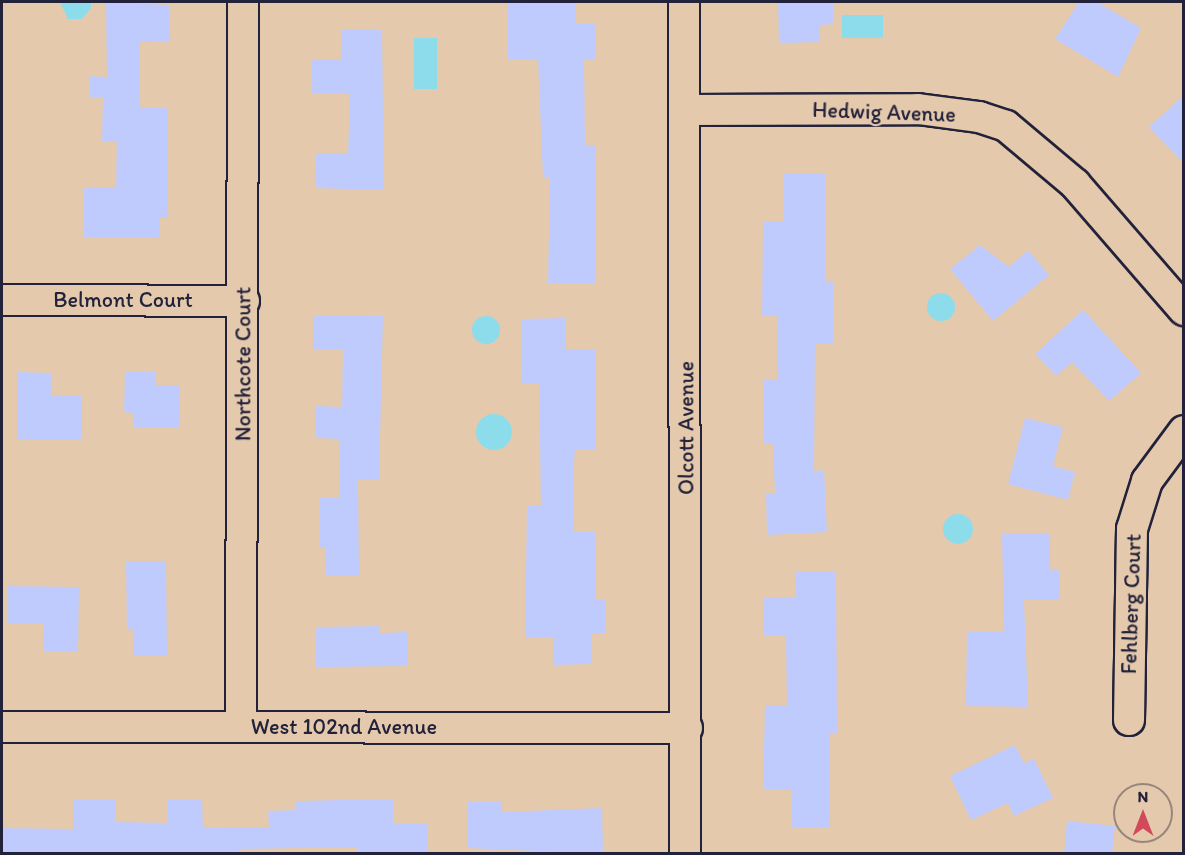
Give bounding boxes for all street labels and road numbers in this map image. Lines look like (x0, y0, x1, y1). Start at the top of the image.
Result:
street label: Hedwig Avenue (812, 96, 956, 128)
street label: Belmont Court (53, 287, 193, 313)
street label: Northcote Court (230, 287, 256, 441)
street label: Olcott Avenue (673, 362, 699, 494)
street label: Fehlberg Court (1115, 533, 1147, 675)
street label: West 102nd Avenue (252, 714, 436, 740)

